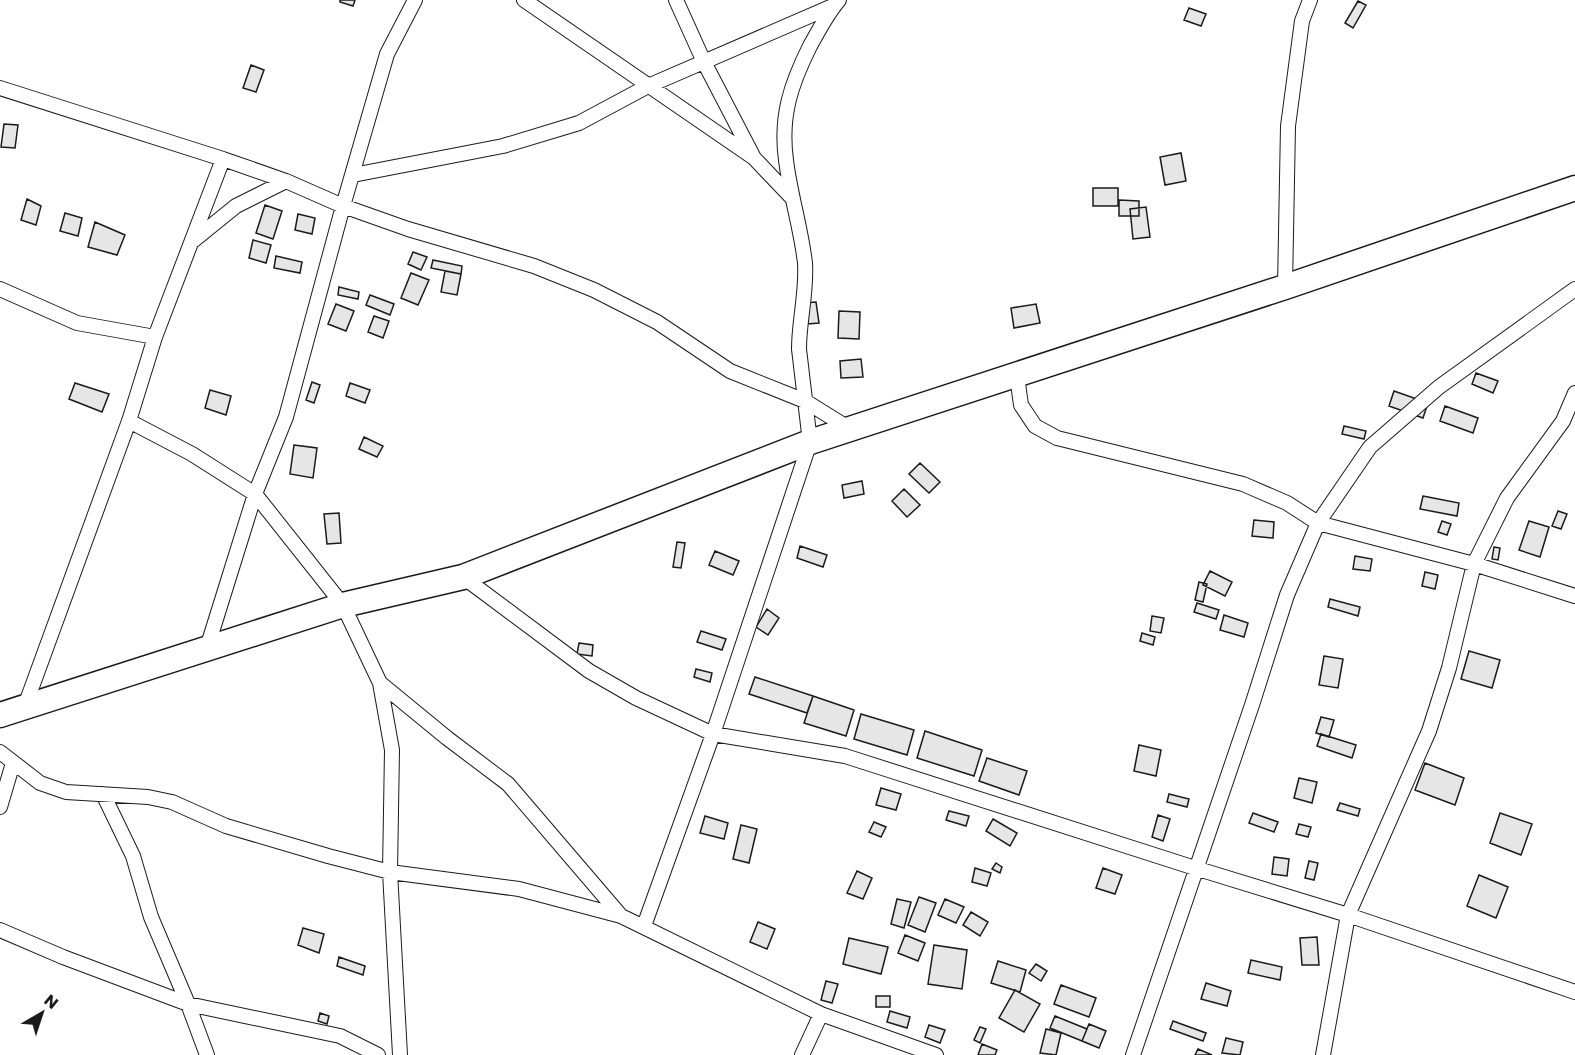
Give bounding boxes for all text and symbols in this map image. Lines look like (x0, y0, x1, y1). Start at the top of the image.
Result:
north arrow (12, 983, 72, 1043)
text: N (39, 989, 63, 1014)

